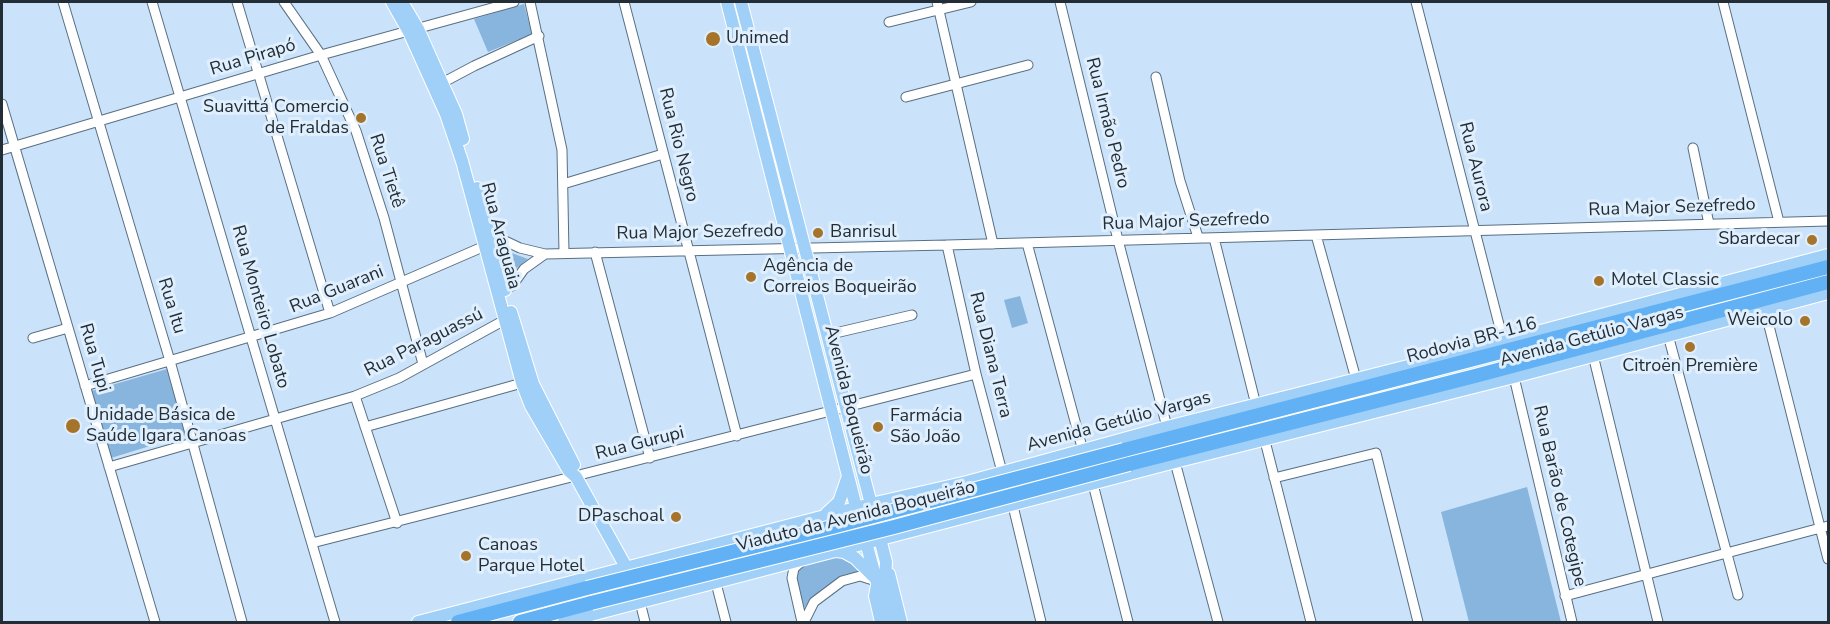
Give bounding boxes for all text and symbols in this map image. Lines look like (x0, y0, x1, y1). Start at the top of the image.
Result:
place label: Unimed (726, 28, 789, 50)
marker: Unimed (704, 30, 722, 48)
street label: Rua Pirapó (208, 35, 298, 81)
street label: Rua Irmão Pedro (1080, 55, 1134, 191)
street label: Rua Rio Negro (653, 86, 703, 204)
place label: Suavittá Comercio de Fraldas (203, 97, 349, 140)
marker: Suavittá Comercio de Fraldas (354, 111, 368, 125)
street label: Rua Aurora (1453, 120, 1497, 214)
street label: Rua Tietê (364, 131, 408, 211)
street label: Rua Araguaia (475, 180, 525, 292)
street label: Rua Major Sezefredo (1588, 194, 1756, 222)
street label: Rua Major Sezefredo (1102, 208, 1270, 236)
street label: Rua Major Sezefredo (616, 221, 784, 245)
place label: Banrisul (830, 222, 897, 244)
street label: Rua Monteiro Lobato (226, 223, 294, 391)
marker: Banrisul (811, 226, 825, 240)
place label: Sbardecar (1718, 229, 1800, 251)
marker: Sbardecar (1805, 233, 1819, 247)
place label: Agência de Correios Boqueirão (763, 256, 917, 298)
street label: Rua Guarani (287, 261, 387, 319)
marker: Agência de Correios Boqueirão (744, 270, 758, 284)
place label: Motel Classic (1611, 270, 1719, 292)
marker: Motel Classic (1592, 274, 1606, 288)
street label: Rua Itu (152, 275, 190, 337)
street label: Rua Diana Terra (964, 290, 1016, 420)
street label: Avenida Getúlio Vargas (1498, 302, 1686, 372)
street label: Rua Paraguassú (361, 304, 487, 382)
place label: Weicolo (1727, 310, 1793, 332)
street label: Rodovia BR-116 (1405, 313, 1539, 369)
marker: Weicolo (1798, 314, 1812, 328)
street label: Rua Tupi (74, 321, 114, 395)
street label: Avenida Boqueirão (819, 323, 877, 477)
marker: Citroën Première (1683, 340, 1697, 354)
place label: Citroën Première (1622, 356, 1758, 378)
street label: Avenida Getúlio Vargas (1025, 387, 1213, 457)
street label: Rua Barão de Cotegipe (1528, 403, 1590, 589)
place label: Unidade Básica de Saúde Igara Canoas (86, 405, 246, 448)
place label: Farmácia São João (890, 406, 962, 448)
marker: Unidade Básica de Saúde Igara Canoas (64, 417, 82, 435)
marker: Farmácia São João (871, 420, 885, 434)
street label: Rua Gurupi (593, 423, 687, 465)
street label: Viaduto da Avenida Boqueirão (734, 477, 978, 557)
place label: DPaschoal (578, 506, 664, 528)
marker: DPaschoal (669, 510, 683, 524)
place label: Canoas Parque Hotel (478, 535, 584, 578)
marker: Canoas Parque Hotel (459, 549, 473, 563)

